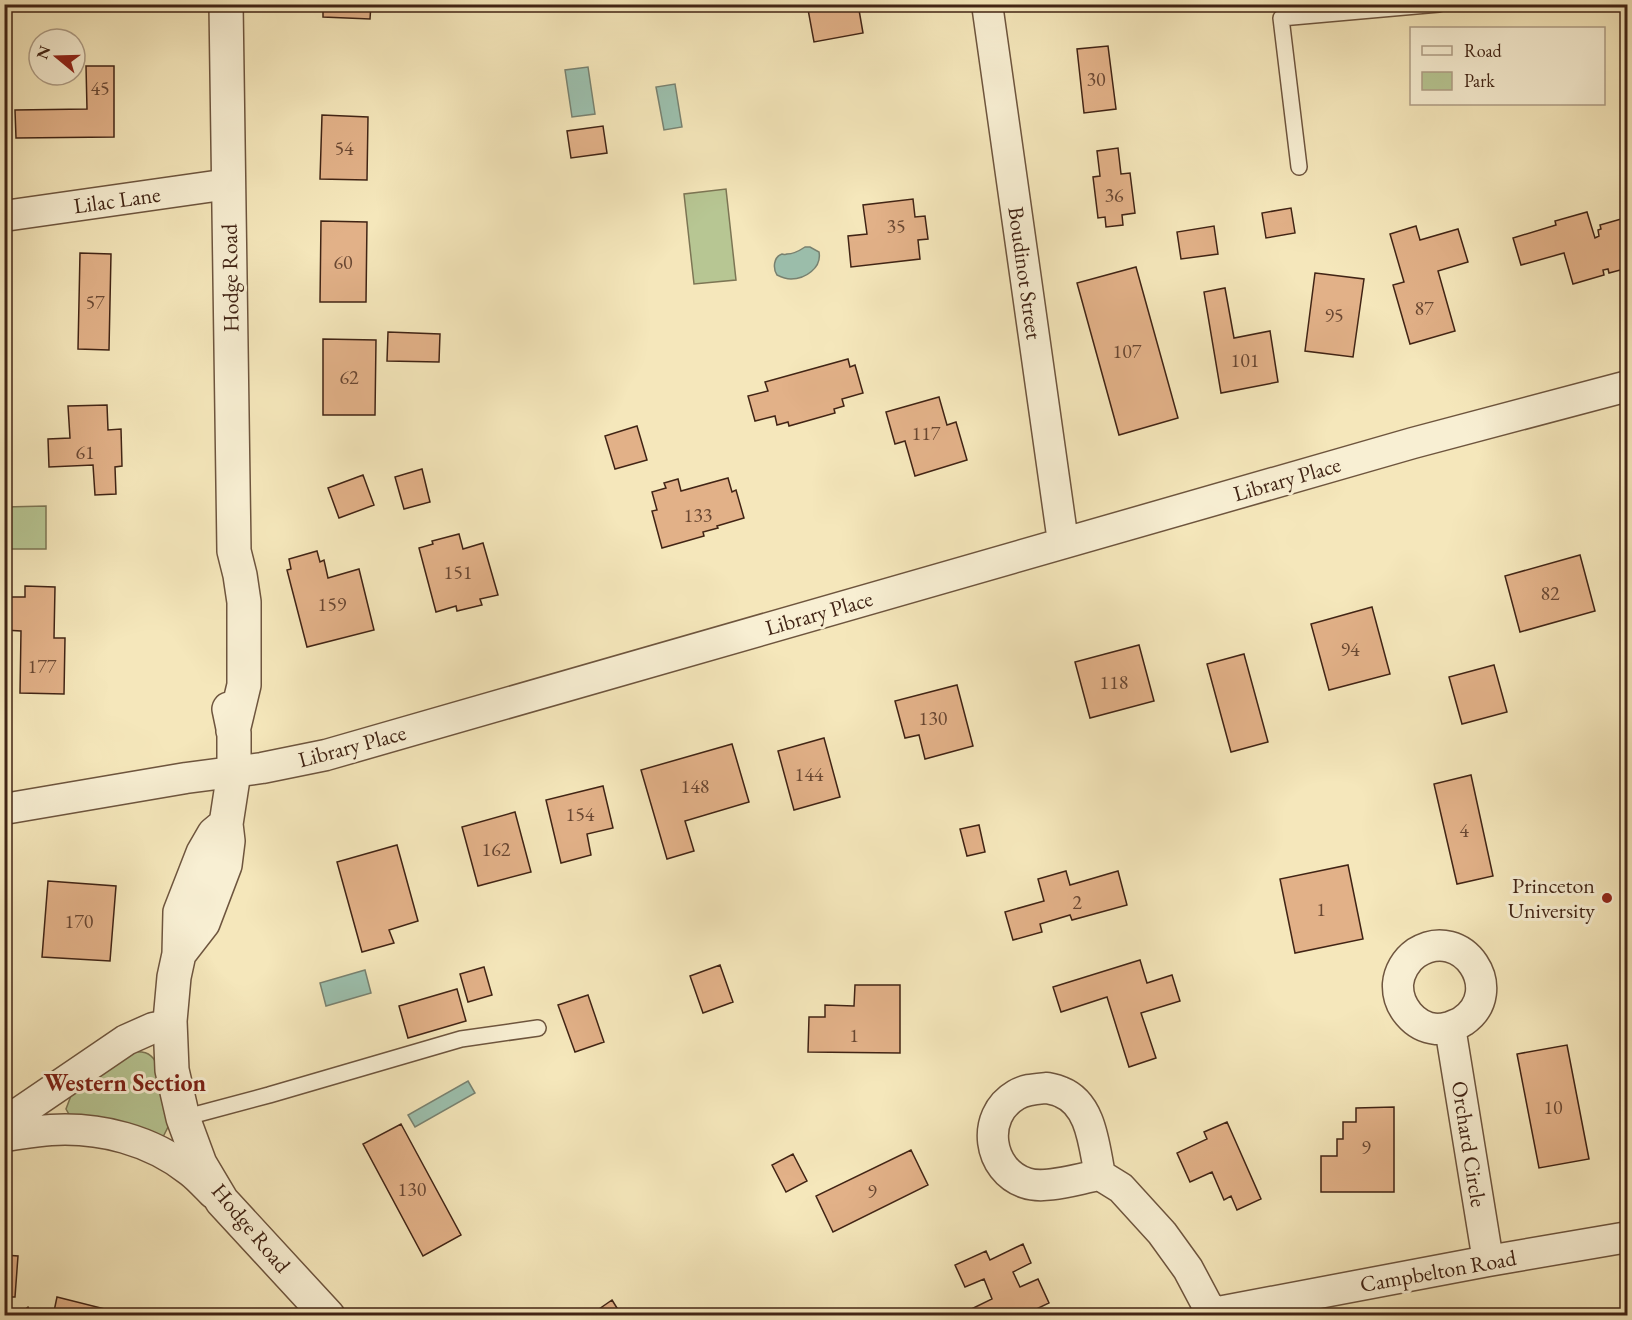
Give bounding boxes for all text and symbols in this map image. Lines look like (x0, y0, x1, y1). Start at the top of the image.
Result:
north arrow (27, 27, 87, 87)
legend (1410, 27, 1605, 105)
text: Road (1464, 39, 1503, 62)
text: N (31, 43, 55, 62)
house number: 30 (1086, 66, 1106, 92)
text: Park (1464, 69, 1495, 92)
house number: 45 (90, 75, 110, 101)
house number: 54 (334, 135, 354, 161)
street label: Lilac Lane (72, 179, 163, 220)
house number: 36 (1104, 182, 1124, 208)
street label: Boudinot Street (1001, 205, 1049, 341)
house number: 35 (886, 213, 906, 239)
street label: Hodge Road (215, 223, 245, 332)
house number: 60 (333, 249, 353, 275)
house number: 57 (85, 289, 105, 315)
house number: 87 (1414, 295, 1434, 321)
house number: 95 (1324, 302, 1344, 328)
house number: 107 (1113, 338, 1142, 364)
house number: 101 (1231, 347, 1259, 373)
house number: 62 (339, 364, 359, 390)
house number: 117 (912, 420, 941, 446)
house number: 61 (75, 439, 95, 465)
street label: Library Place (1230, 450, 1344, 508)
house number: 133 (684, 502, 712, 528)
house number: 151 (444, 559, 472, 585)
house number: 82 (1540, 580, 1560, 606)
street label: Library Place (762, 584, 876, 642)
house number: 159 (318, 591, 347, 617)
house number: 94 (1340, 636, 1360, 662)
house number: 177 (28, 653, 57, 679)
house number: 118 (1100, 669, 1128, 695)
house number: 130 (919, 705, 948, 731)
street label: Library Place (295, 718, 409, 774)
house number: 144 (795, 761, 824, 787)
house number: 148 (681, 773, 709, 799)
house number: 154 (566, 801, 595, 827)
house number: 4 (1459, 817, 1469, 843)
house number: 162 (482, 836, 511, 862)
place label: Princeton University (1508, 871, 1595, 925)
house number: 2 (1072, 889, 1082, 915)
marker: Princeton University (1600, 891, 1614, 905)
house number: 1 (1316, 896, 1326, 922)
house number: 170 (65, 908, 94, 934)
house number: 1 (849, 1022, 859, 1048)
district label: Western Section (44, 1067, 207, 1098)
street label: Orchard Circle (1445, 1079, 1493, 1210)
house number: 10 (1543, 1094, 1563, 1120)
house number: 9 (1361, 1134, 1371, 1160)
house number: 130 (398, 1176, 427, 1202)
street label: Hodge Road (205, 1177, 298, 1280)
house number: 9 (867, 1178, 877, 1204)
street label: Campbelton Road (1358, 1243, 1519, 1299)

